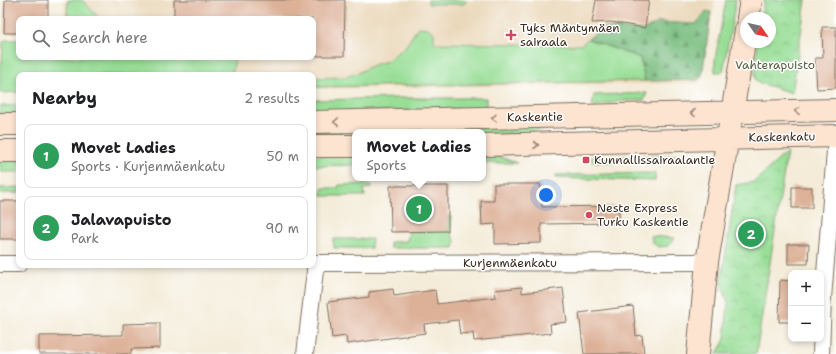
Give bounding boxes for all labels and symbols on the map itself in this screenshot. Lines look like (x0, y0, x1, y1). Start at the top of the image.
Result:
north arrow (740, 12, 776, 48)
place label: Tyks Mäntymäen sairaala (520, 20, 620, 50)
marker: Tyks Mäntymäen sairaala (505, 29, 517, 41)
park label: Vahterapuisto (735, 57, 815, 73)
one-way arrow (794, 107, 800, 116)
street label: Kaskentie (507, 109, 563, 125)
one-way arrow (690, 109, 696, 117)
one-way arrow (490, 114, 496, 122)
one-way arrow (333, 117, 339, 126)
street label: Kaskenkatu (748, 128, 816, 146)
one-way arrow (533, 141, 539, 149)
place label: Kunnallissairaalantie (594, 152, 716, 168)
marker: Kunnallissairaalantie (581, 155, 591, 165)
your location (536, 185, 556, 205)
pin: 1 (406, 194, 432, 224)
place label: Neste Express Turku Kaskentie (597, 200, 689, 230)
marker: Neste Express Turku Kaskentie (584, 210, 594, 220)
pin: 2 (738, 219, 764, 249)
street label: Kurjenmäenkatu (463, 255, 557, 271)

